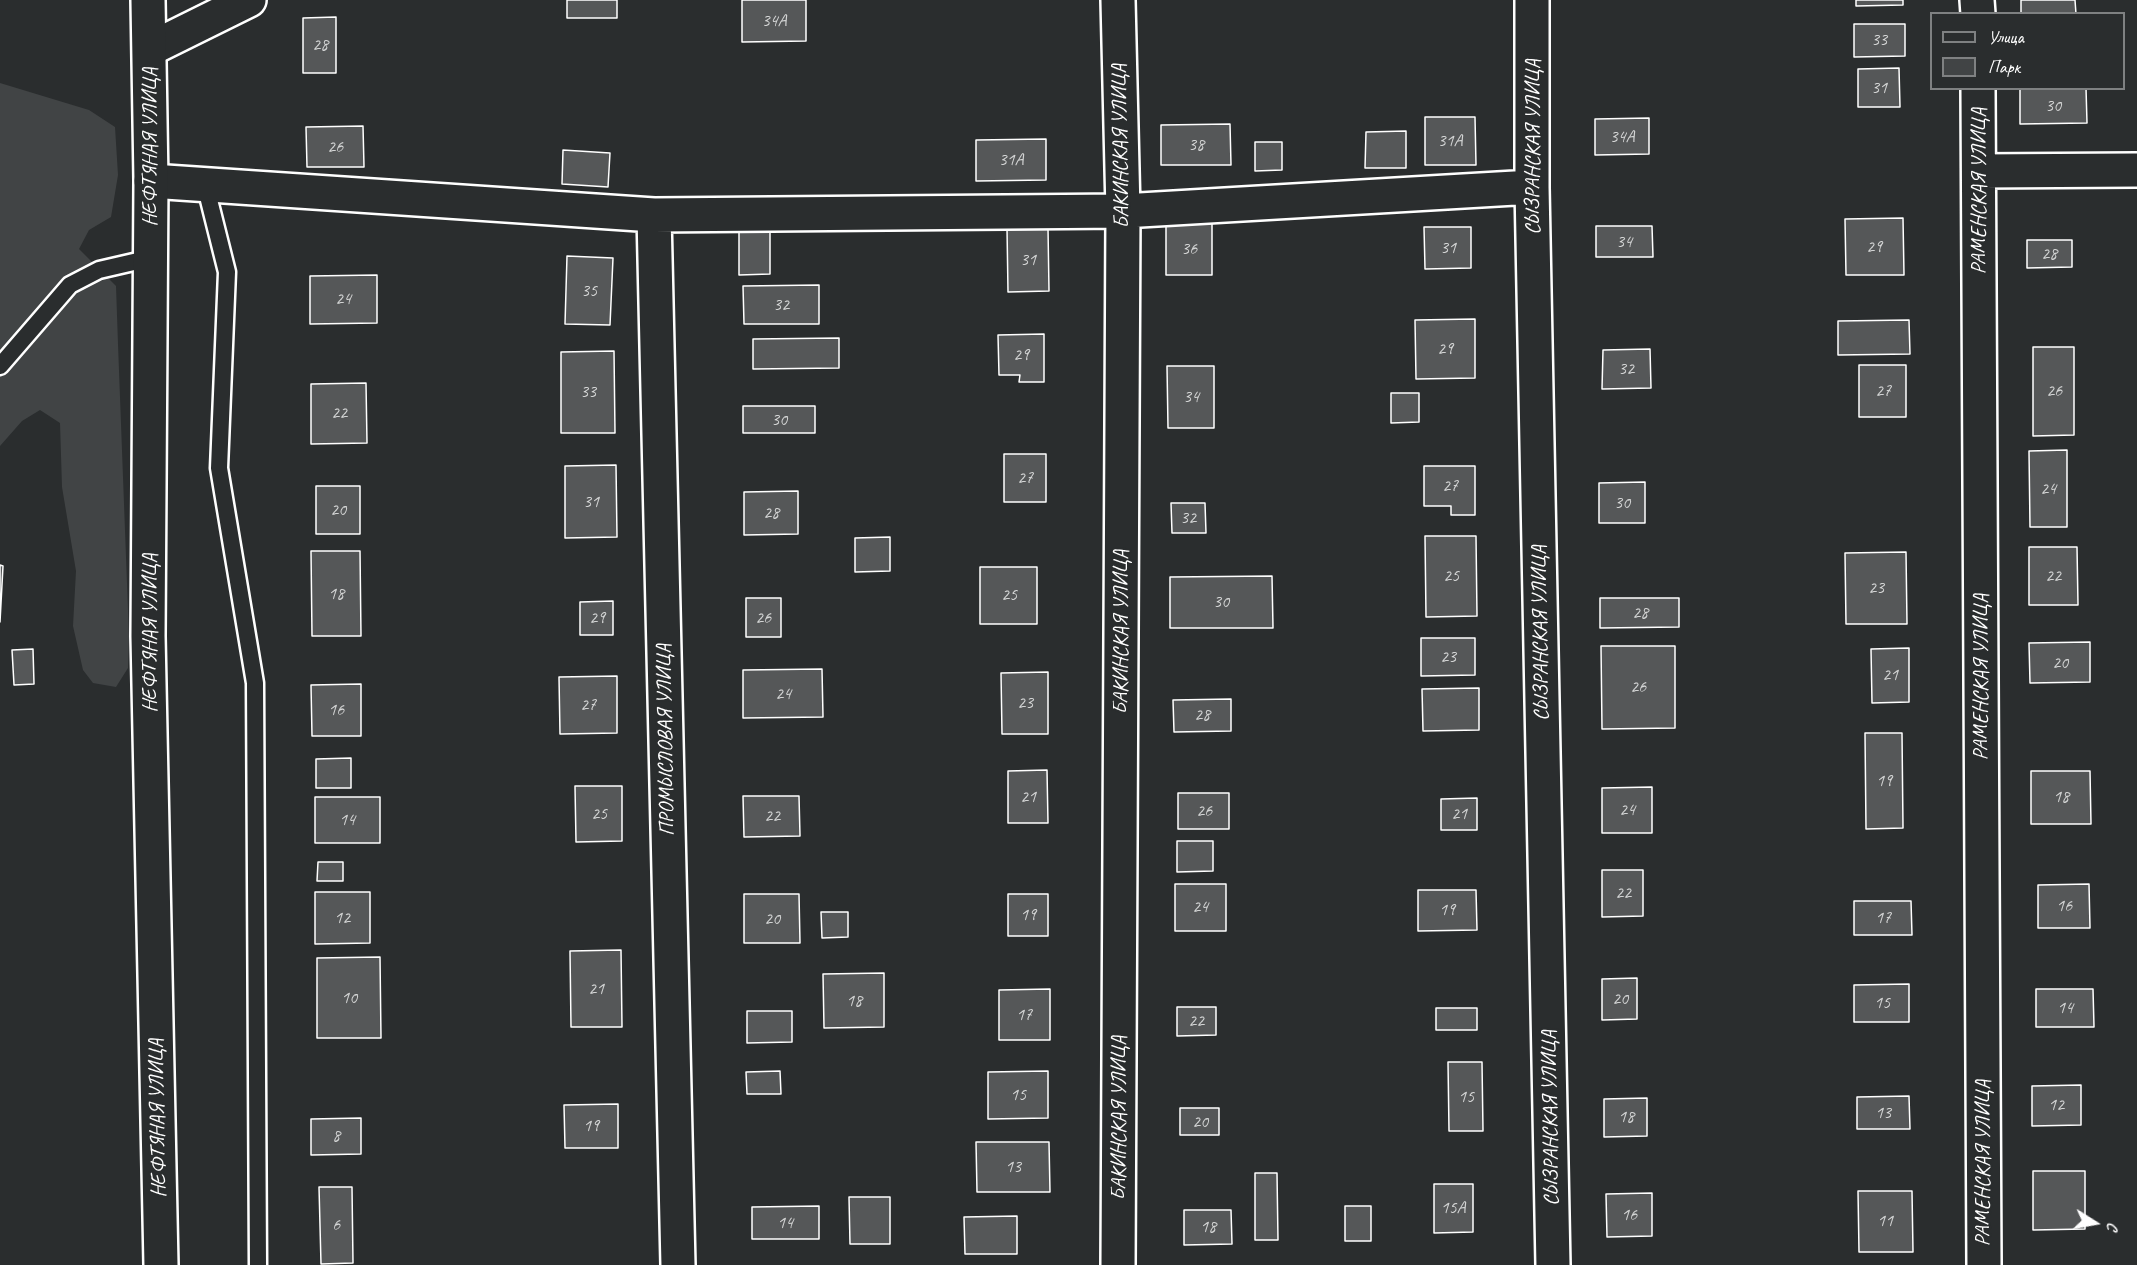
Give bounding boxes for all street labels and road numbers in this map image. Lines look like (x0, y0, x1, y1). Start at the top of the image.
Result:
street label: СЫЗРАНСКАЯ УЛИЦА (1520, 59, 1546, 235)
street label: БАКИНСКАЯ УЛИЦА (1107, 64, 1135, 228)
street label: НЕФТЯНАЯ УЛИЦА (137, 67, 163, 227)
street label: РАМЕНСКАЯ УЛИЦА (1966, 108, 1992, 274)
street label: СЫЗРАНСКАЯ УЛИЦА (1527, 545, 1555, 721)
street label: БАКИНСКАЯ УЛИЦА (1108, 550, 1134, 714)
street label: НЕФТЯНАЯ УЛИЦА (137, 553, 163, 713)
street label: РАМЕНСКАЯ УЛИЦА (1968, 594, 1994, 760)
street label: ПРОМЫСЛОВАЯ УЛИЦА (652, 644, 680, 836)
street label: СЫЗРАНСКАЯ УЛИЦА (1537, 1030, 1565, 1206)
street label: БАКИНСКАЯ УЛИЦА (1106, 1036, 1132, 1200)
street label: НЕФТЯНАЯ УЛИЦА (144, 1038, 172, 1198)
street label: РАМЕНСКАЯ УЛИЦА (1970, 1080, 1996, 1246)

